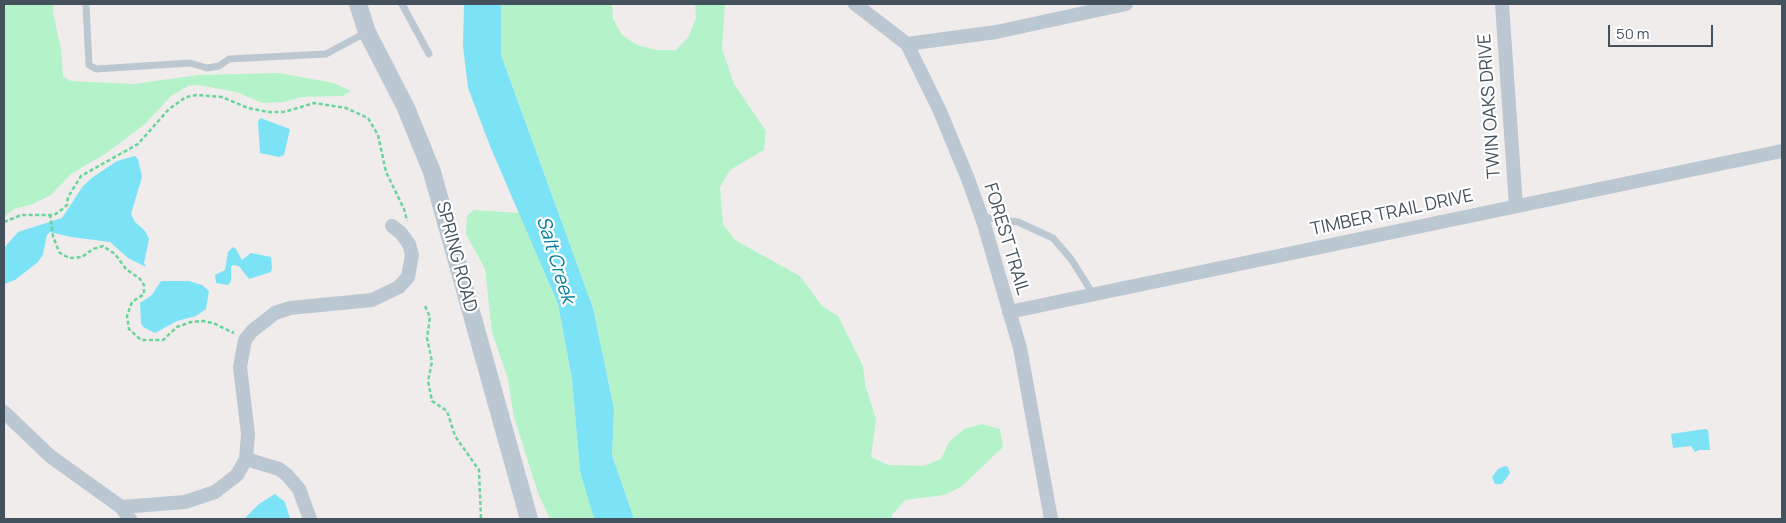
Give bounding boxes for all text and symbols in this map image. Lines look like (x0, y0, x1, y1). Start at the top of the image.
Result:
scale bar (1611, 15, 1716, 47)
text: 50 m (1616, 23, 1650, 44)
street label: TWIN OAKS DRIVE (1474, 33, 1506, 179)
street label: FOREST TRAIL (979, 181, 1033, 297)
street label: TIMBER TRAIL DRIVE (1309, 185, 1475, 241)
street label: SPRING ROAD (431, 199, 481, 315)
water label: Salt Creek (531, 214, 579, 306)

